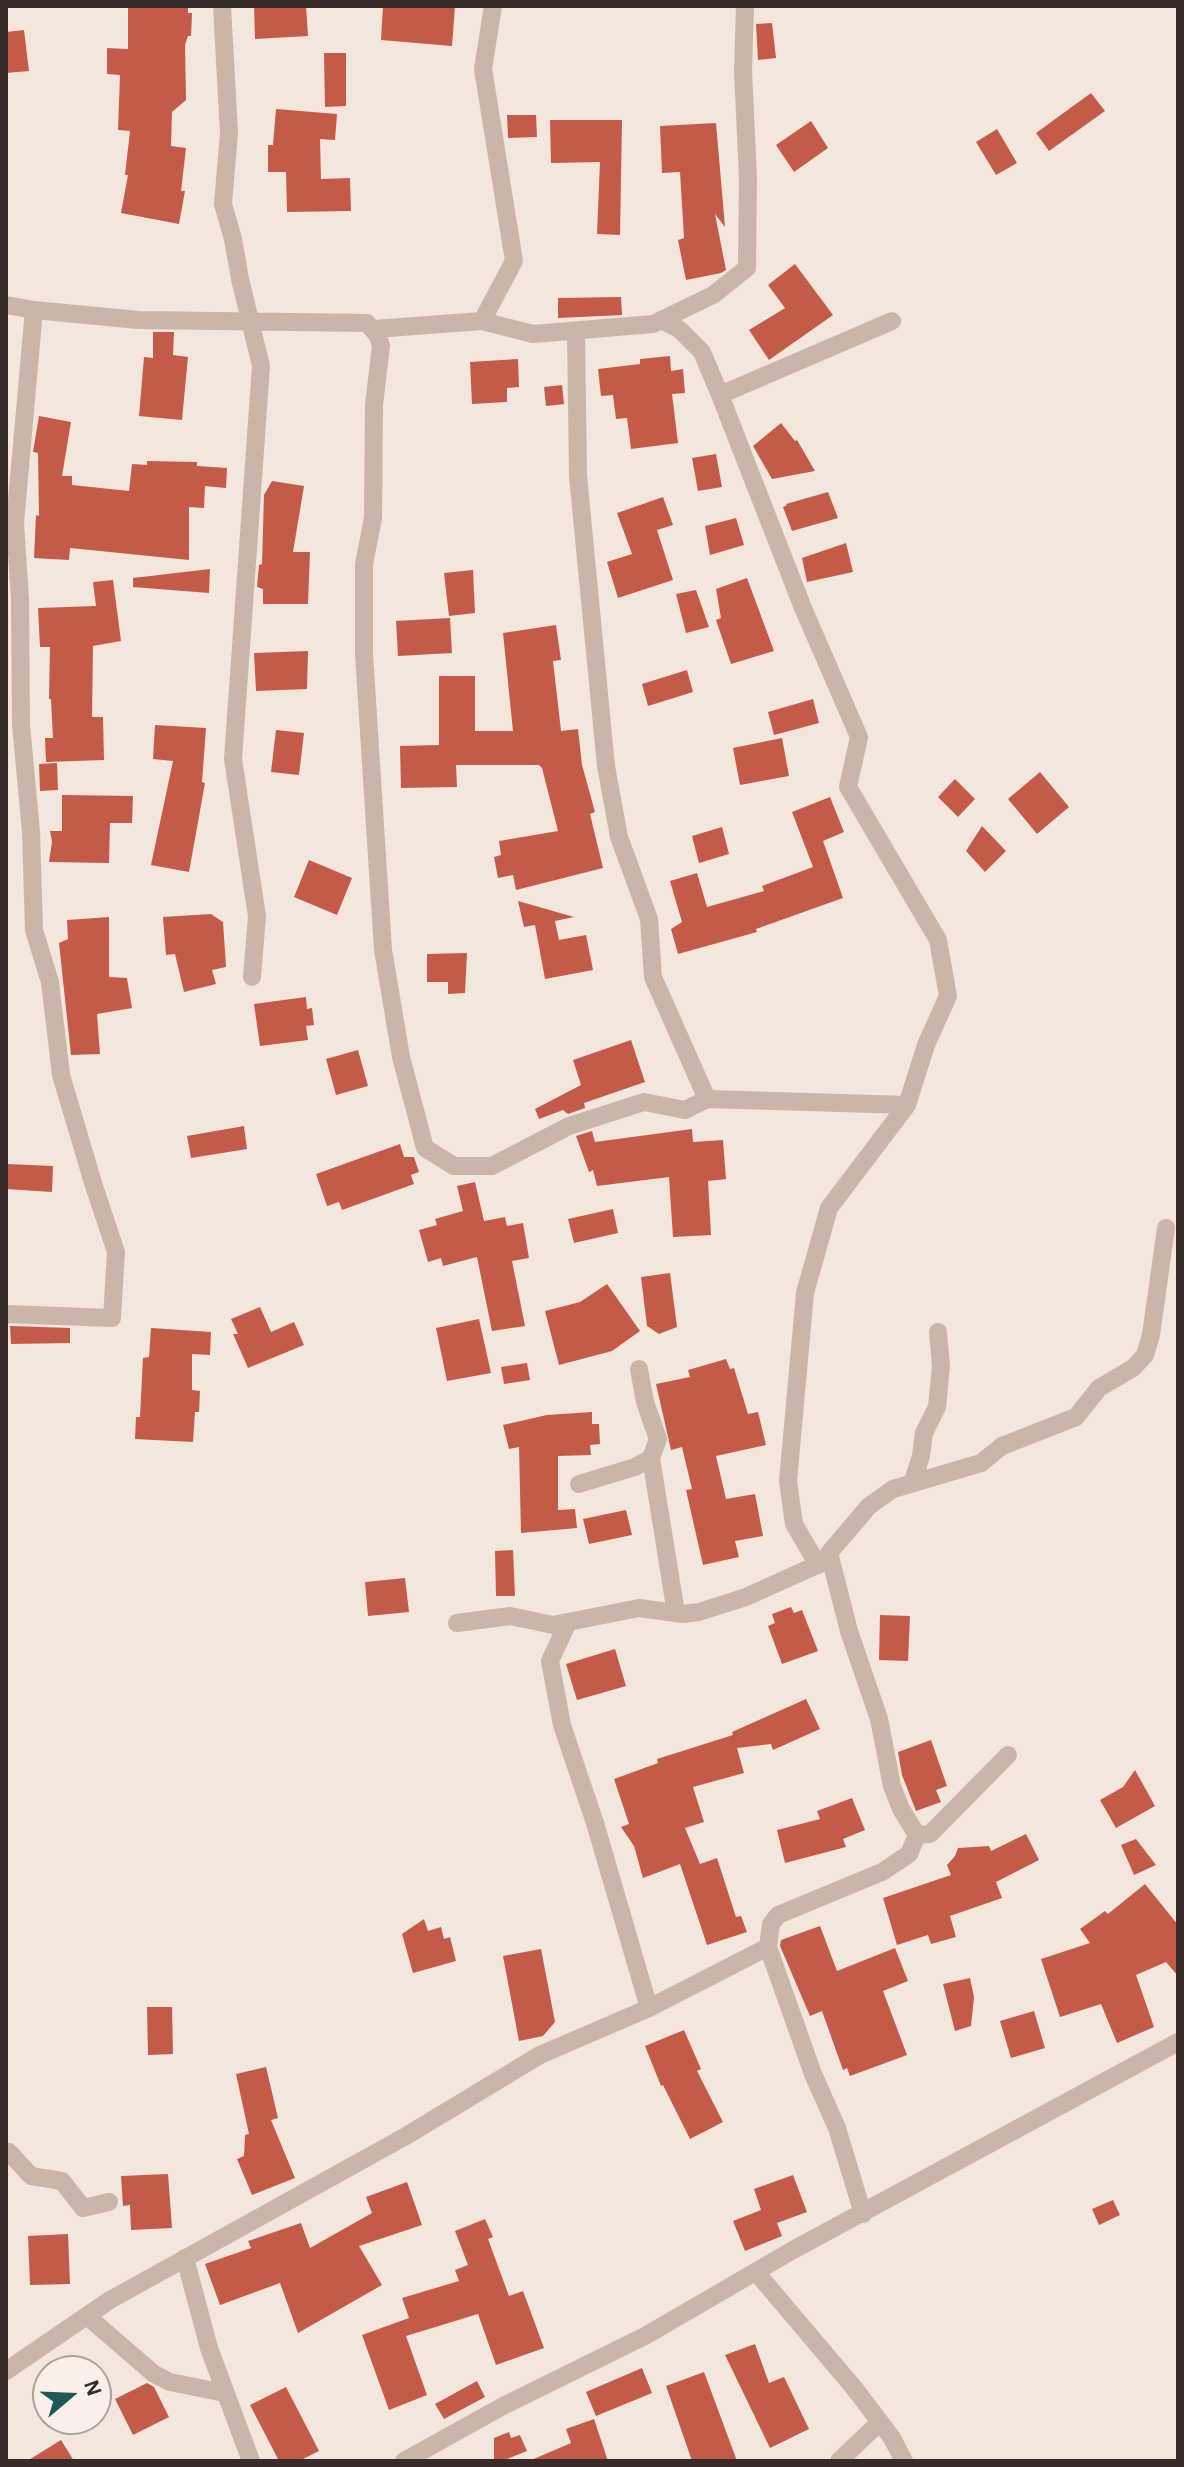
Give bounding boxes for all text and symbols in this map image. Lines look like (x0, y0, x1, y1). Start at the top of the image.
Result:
north arrow (32, 2355, 112, 2435)
text: N (80, 2377, 106, 2399)

